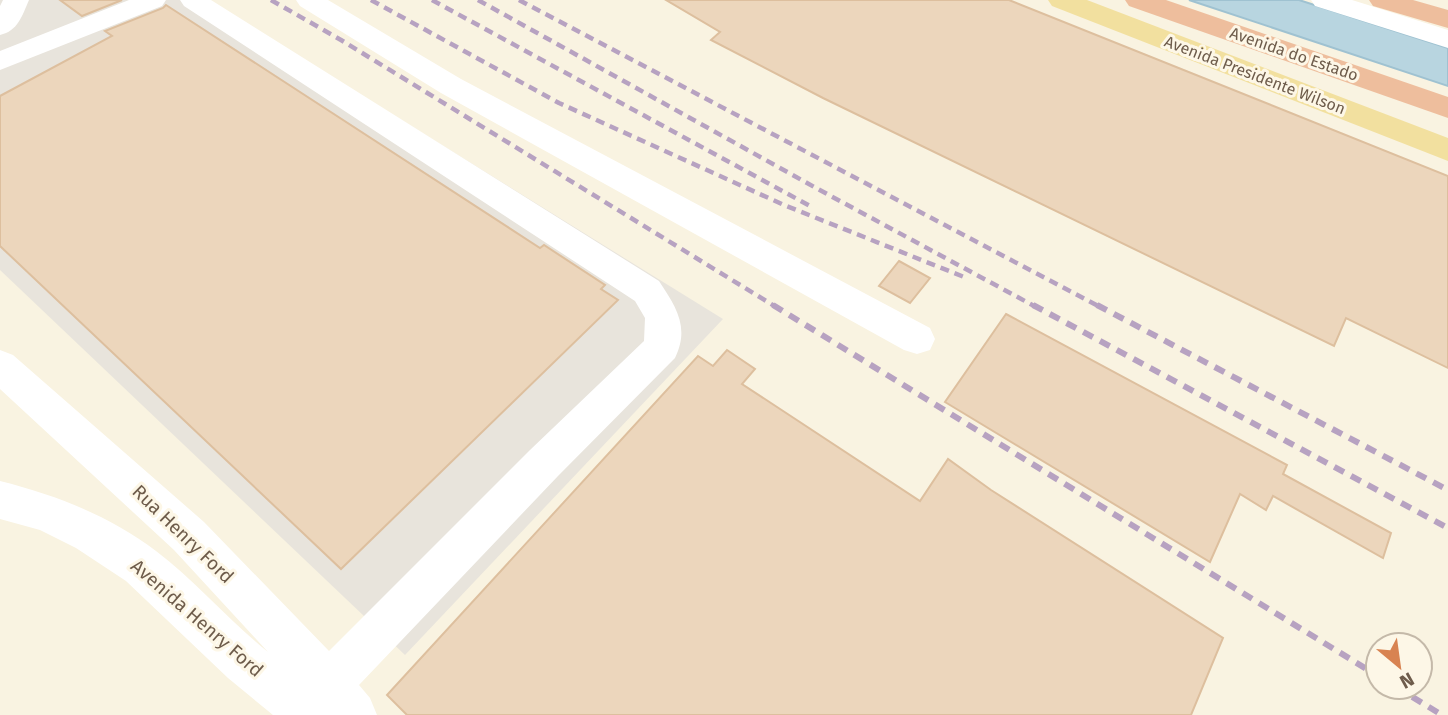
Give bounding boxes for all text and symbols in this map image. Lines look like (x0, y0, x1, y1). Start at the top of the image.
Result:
street label: Avenida do Estado (1227, 23, 1361, 85)
street label: Avenida Presidente Wilson (1162, 32, 1348, 118)
street label: Rua Henry Ford (128, 480, 238, 588)
street label: Avenida Henry Ford (126, 554, 268, 682)
north arrow (1364, 631, 1434, 701)
text: N (1396, 667, 1418, 694)

